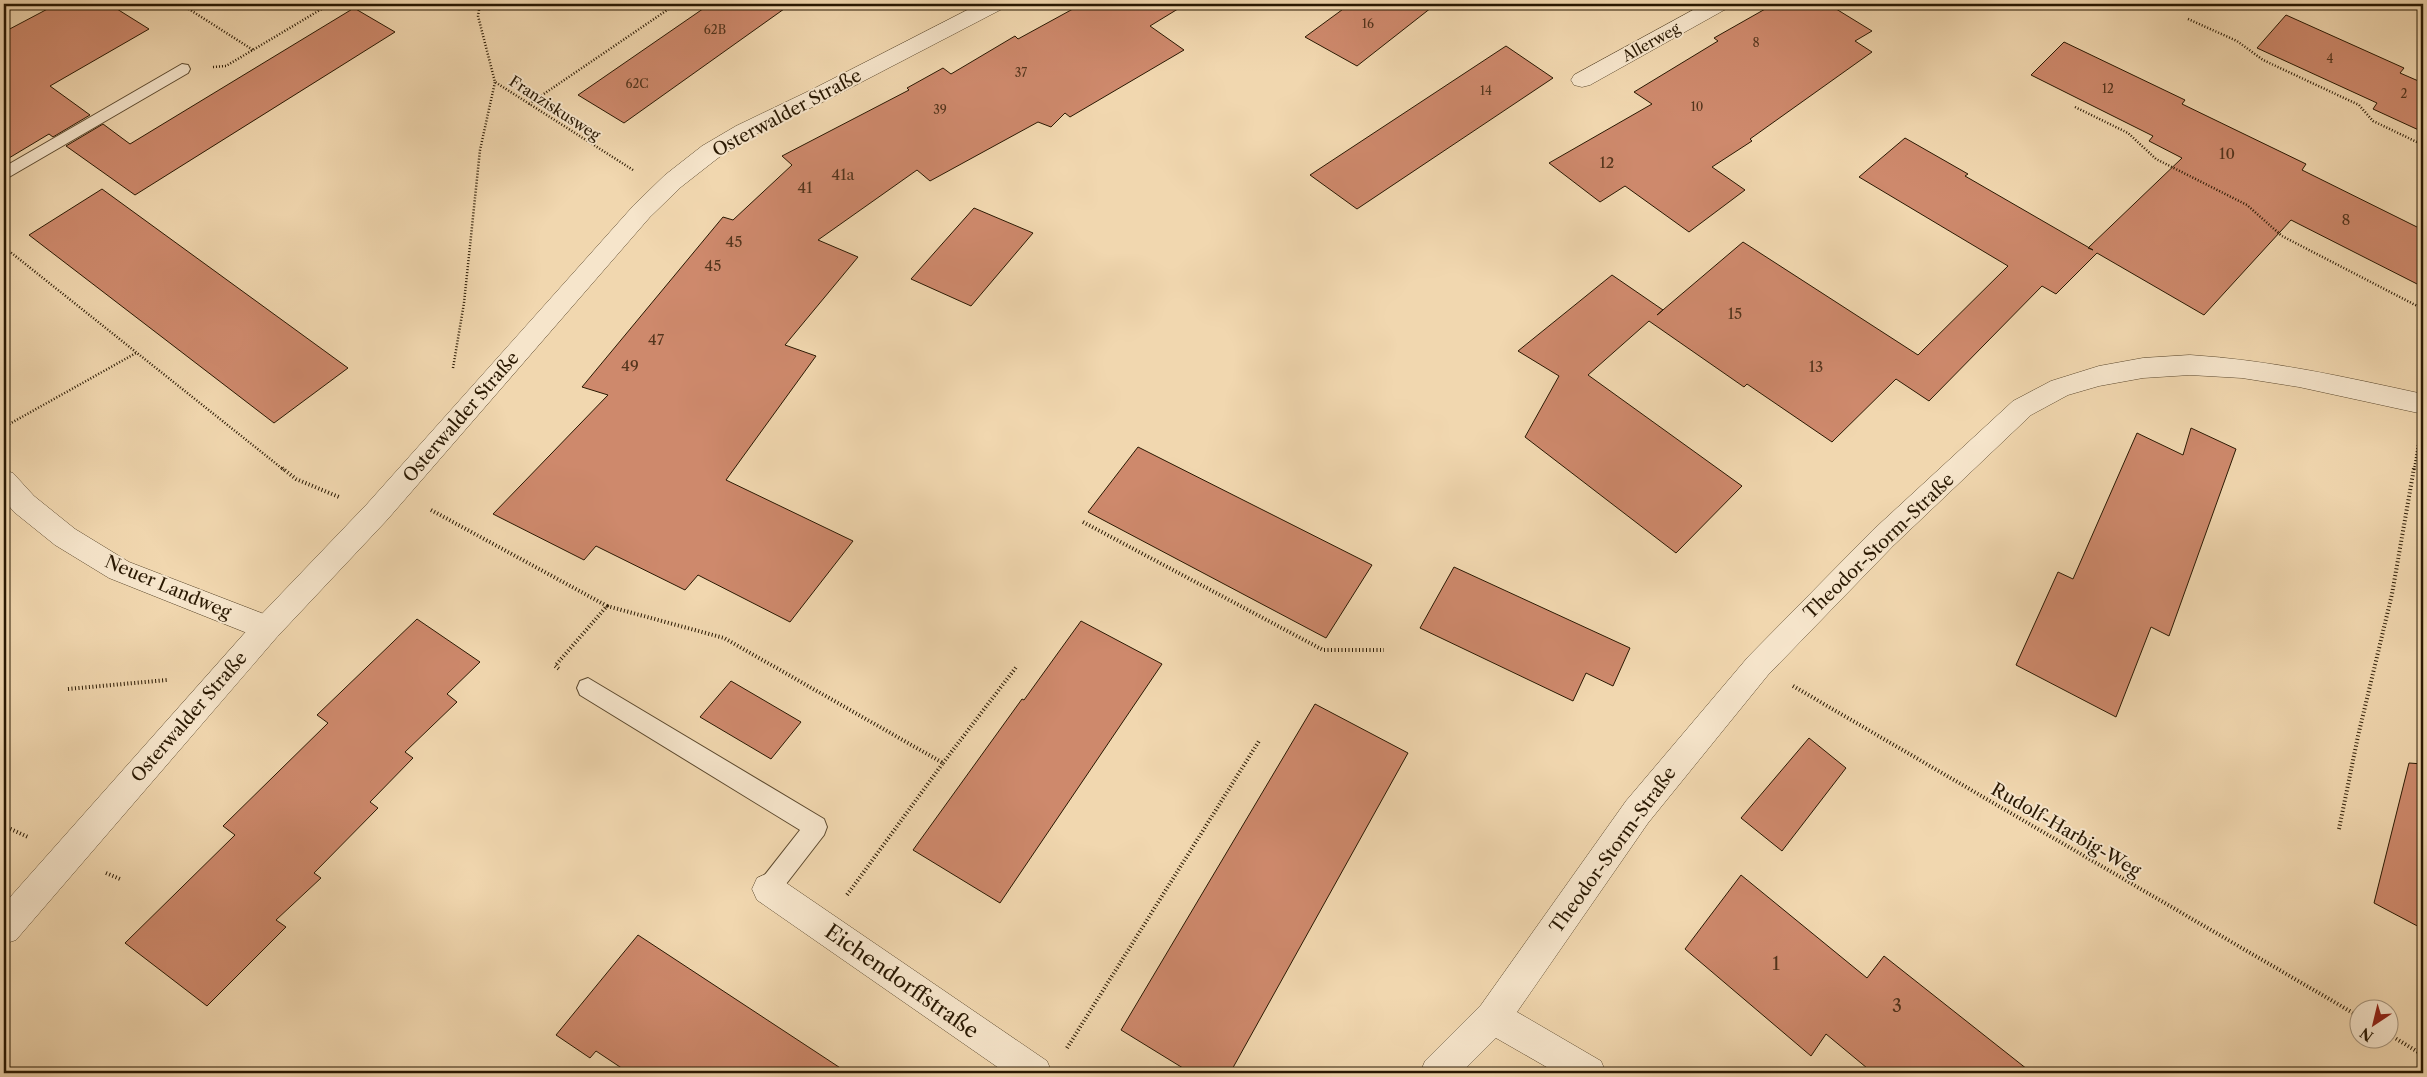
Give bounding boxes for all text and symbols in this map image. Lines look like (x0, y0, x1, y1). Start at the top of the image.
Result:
house number: 16 (1362, 16, 1374, 31)
street label: Allerweg (1618, 18, 1683, 66)
house number: 62B (704, 22, 726, 37)
house number: 8 (1752, 35, 1760, 50)
house number: 4 (2327, 51, 2334, 66)
street label: Osterwalder Straße (709, 64, 865, 162)
house number: 37 (1015, 65, 1027, 80)
street label: Franziskusweg (506, 71, 604, 145)
house number: 62C (625, 76, 649, 91)
house number: 12 (2102, 81, 2114, 96)
house number: 14 (1480, 83, 1492, 98)
house number: 2 (2401, 86, 2408, 101)
house number: 10 (1691, 99, 1703, 114)
house number: 39 (933, 102, 947, 117)
house number: 10 (2219, 144, 2235, 163)
house number: 12 (1600, 153, 1614, 172)
house number: 41a (832, 165, 855, 184)
house number: 41 (798, 178, 813, 197)
house number: 8 (2342, 210, 2351, 229)
house number: 45 (726, 232, 742, 251)
house number: 45 (705, 256, 721, 275)
house number: 15 (1728, 304, 1742, 323)
house number: 47 (648, 330, 665, 349)
street label: Osterwalder Straße (398, 347, 524, 487)
house number: 49 (621, 356, 639, 375)
house number: 13 (1809, 357, 1823, 376)
street label: Theodor-Storm-Straße (1799, 468, 1959, 624)
street label: Neuer Landweg (102, 550, 235, 624)
street label: Osterwalder Straße (126, 647, 252, 787)
street label: Theodor-Storm-Straße (1545, 762, 1681, 938)
street label: Rudolf-Harbig-Weg (1987, 778, 2145, 882)
street label: Eichendorffstraße (820, 919, 984, 1043)
house number: 1 (1772, 953, 1780, 975)
house number: 3 (1892, 995, 1902, 1017)
north arrow (2350, 1000, 2400, 1050)
text: N (2356, 1024, 2377, 1046)

